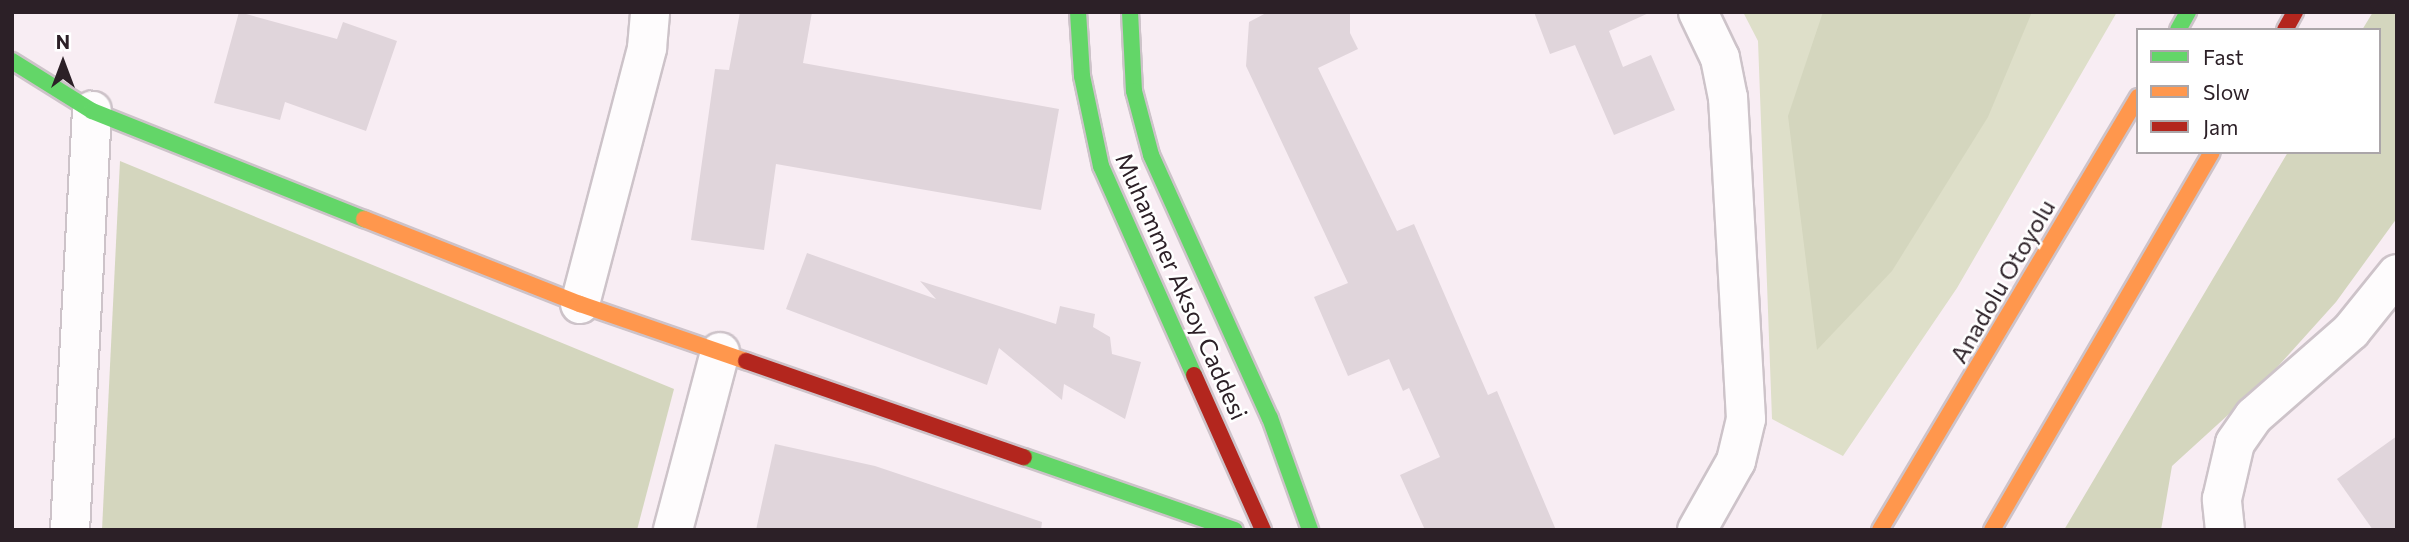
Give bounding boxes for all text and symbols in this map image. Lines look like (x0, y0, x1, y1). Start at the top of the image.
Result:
north arrow (28, 28, 98, 98)
legend (2136, 28, 2381, 154)
text: N (56, 30, 70, 53)
text: Fast (2203, 44, 2244, 69)
text: Slow (2203, 79, 2250, 104)
text: Jam (2203, 114, 2238, 139)
street label: Muhammer Aksoy Caddesi (1110, 148, 1254, 424)
street label: Anadolu Otoyolu (1943, 194, 2061, 368)

